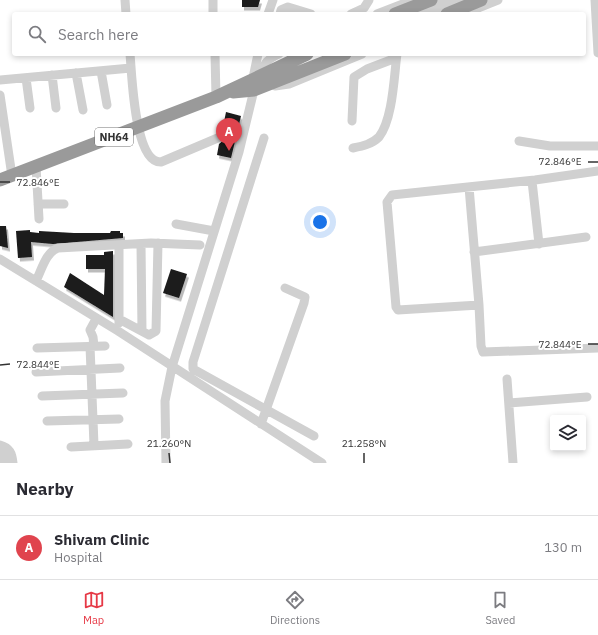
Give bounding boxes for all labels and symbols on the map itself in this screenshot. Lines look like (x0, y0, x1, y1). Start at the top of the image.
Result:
pin: A (216, 118, 242, 151)
road number: NH64 (95, 128, 133, 146)
text: 72.846°E (538, 155, 582, 168)
text: 72.846°E (16, 176, 60, 189)
your location (310, 212, 330, 232)
text: 72.844°E (538, 338, 582, 351)
text: 72.844°E (16, 358, 60, 371)
text: 21.260°N (147, 437, 191, 450)
text: 21.258°N (342, 437, 386, 450)

